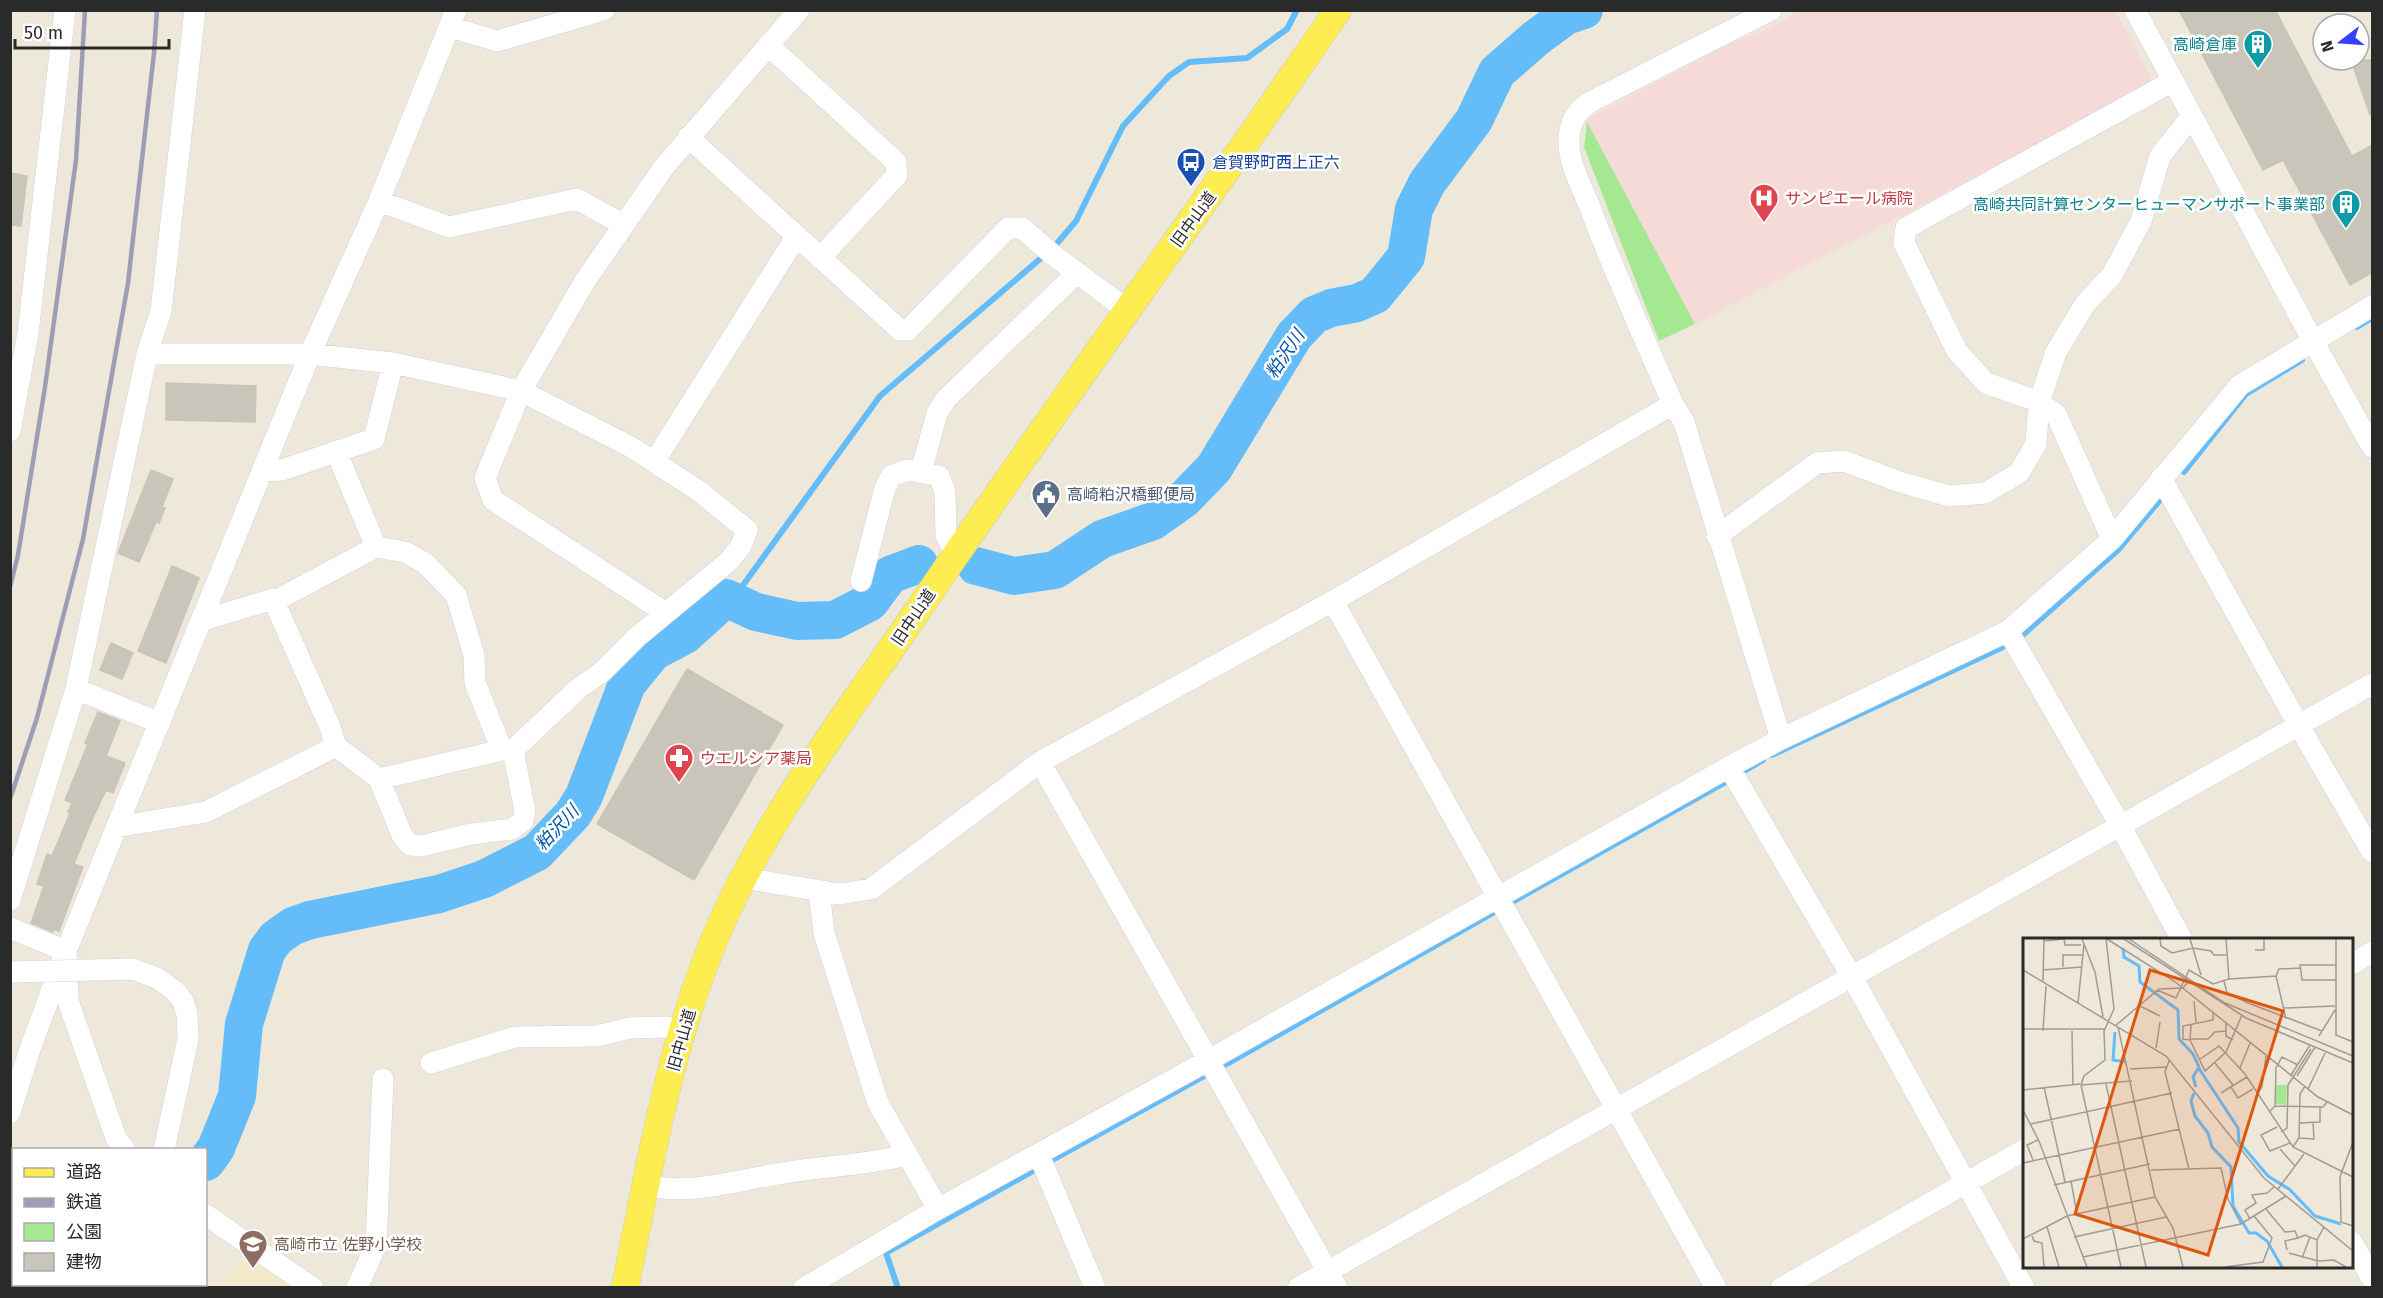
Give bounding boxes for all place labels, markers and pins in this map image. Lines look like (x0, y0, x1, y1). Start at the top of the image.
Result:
building icon: 高崎倉庫 (2242, 28, 2274, 70)
place label: 高崎倉庫 (2173, 35, 2237, 54)
bus stop icon: 倉賀野町西上正六 (1175, 146, 1207, 188)
place label: 倉賀野町西上正六 (1212, 153, 1340, 172)
hospital icon: サンピエール病院 (1748, 182, 1780, 224)
building icon: 高崎共同計算センターヒューマンサポート事業部 (2330, 188, 2362, 230)
place label: サンピエール病院 (1785, 189, 1913, 208)
place label: 高崎共同計算センターヒューマンサポート事業部 (1973, 195, 2325, 214)
public building icon: 高崎粕沢橋郵便局 (1030, 478, 1062, 520)
place label: 高崎粕沢橋郵便局 (1067, 485, 1195, 504)
pharmacy icon: ウエルシア薬局 (663, 742, 695, 784)
place label: ウエルシア薬局 (700, 749, 812, 768)
school or university icon: 高崎市立 佐野小学校 (237, 1228, 269, 1270)
place label: 高崎市立 佐野小学校 (274, 1235, 422, 1254)

